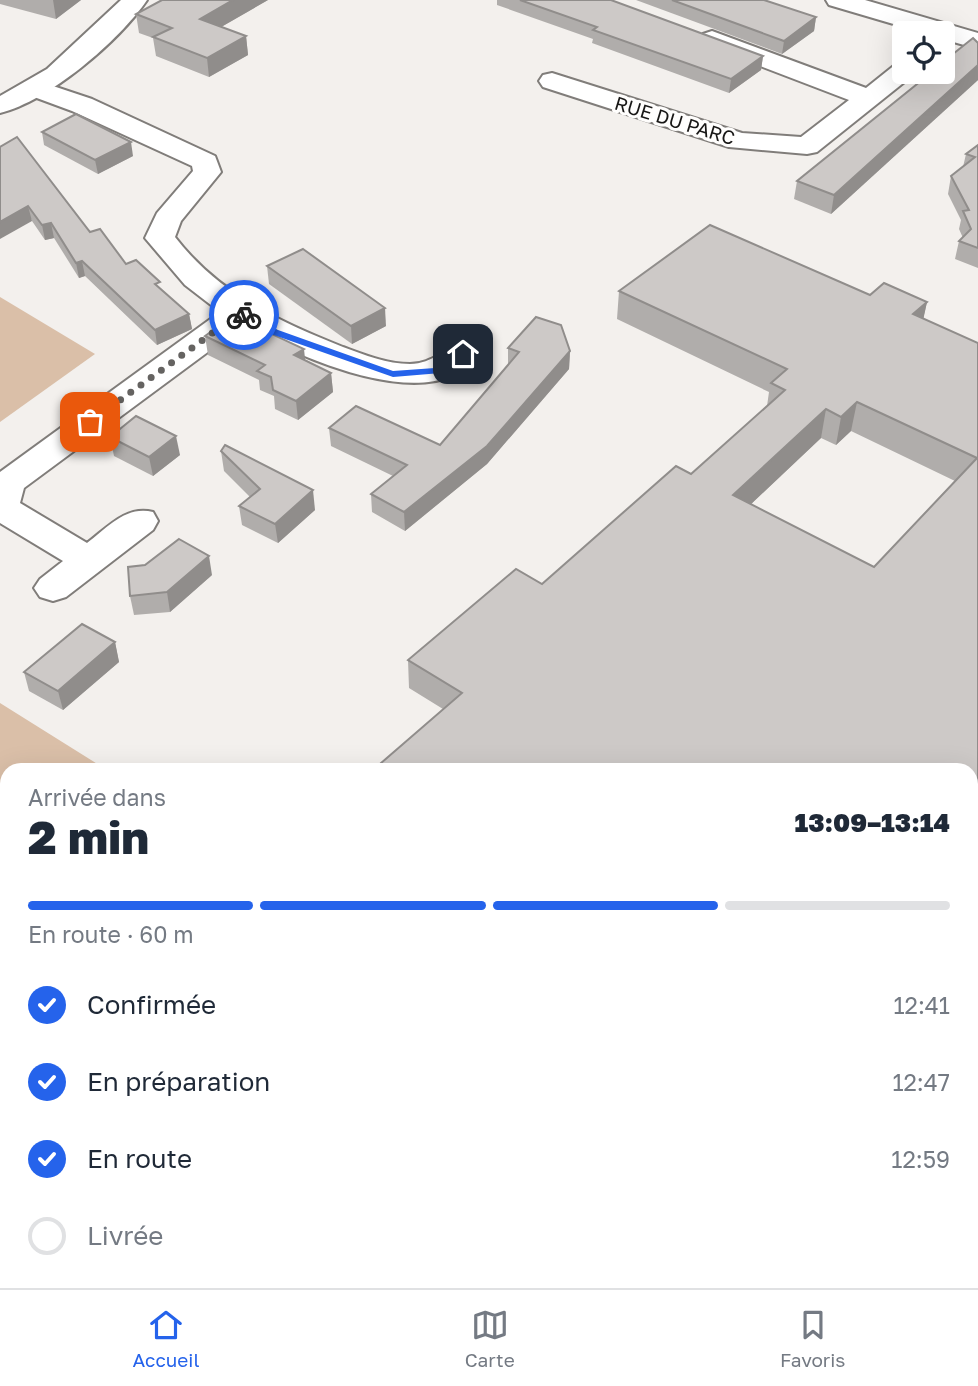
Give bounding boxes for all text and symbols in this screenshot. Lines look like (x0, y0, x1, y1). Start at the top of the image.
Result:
map controls (892, 21, 955, 84)
button: locate (892, 21, 955, 84)
street label: RUE DU PARC (612, 91, 738, 149)
courier (209, 280, 279, 350)
icon: bike (225, 296, 263, 334)
pin (433, 324, 493, 384)
icon: home (444, 335, 482, 373)
pin (60, 392, 120, 452)
icon: bag (71, 403, 109, 441)
text: Arrivée dans (28, 783, 166, 811)
text: 13:09–13:14 (794, 807, 950, 838)
text: 2 min (28, 809, 149, 864)
text: En route · 60 m (28, 920, 194, 948)
icon: check (28, 986, 66, 1024)
text: Confirmée (87, 989, 216, 1020)
text: 12:41 (893, 991, 950, 1019)
icon: check (28, 1063, 66, 1101)
text: En préparation (87, 1066, 270, 1097)
text: 12:47 (892, 1068, 950, 1096)
icon: check (28, 1140, 66, 1178)
text: En route (87, 1143, 192, 1174)
text: 12:59 (891, 1145, 950, 1173)
text: Livrée (87, 1220, 163, 1251)
tab: Accueil (133, 1306, 200, 1371)
tab: Carte (465, 1306, 515, 1371)
tab: Favoris (780, 1306, 845, 1371)

